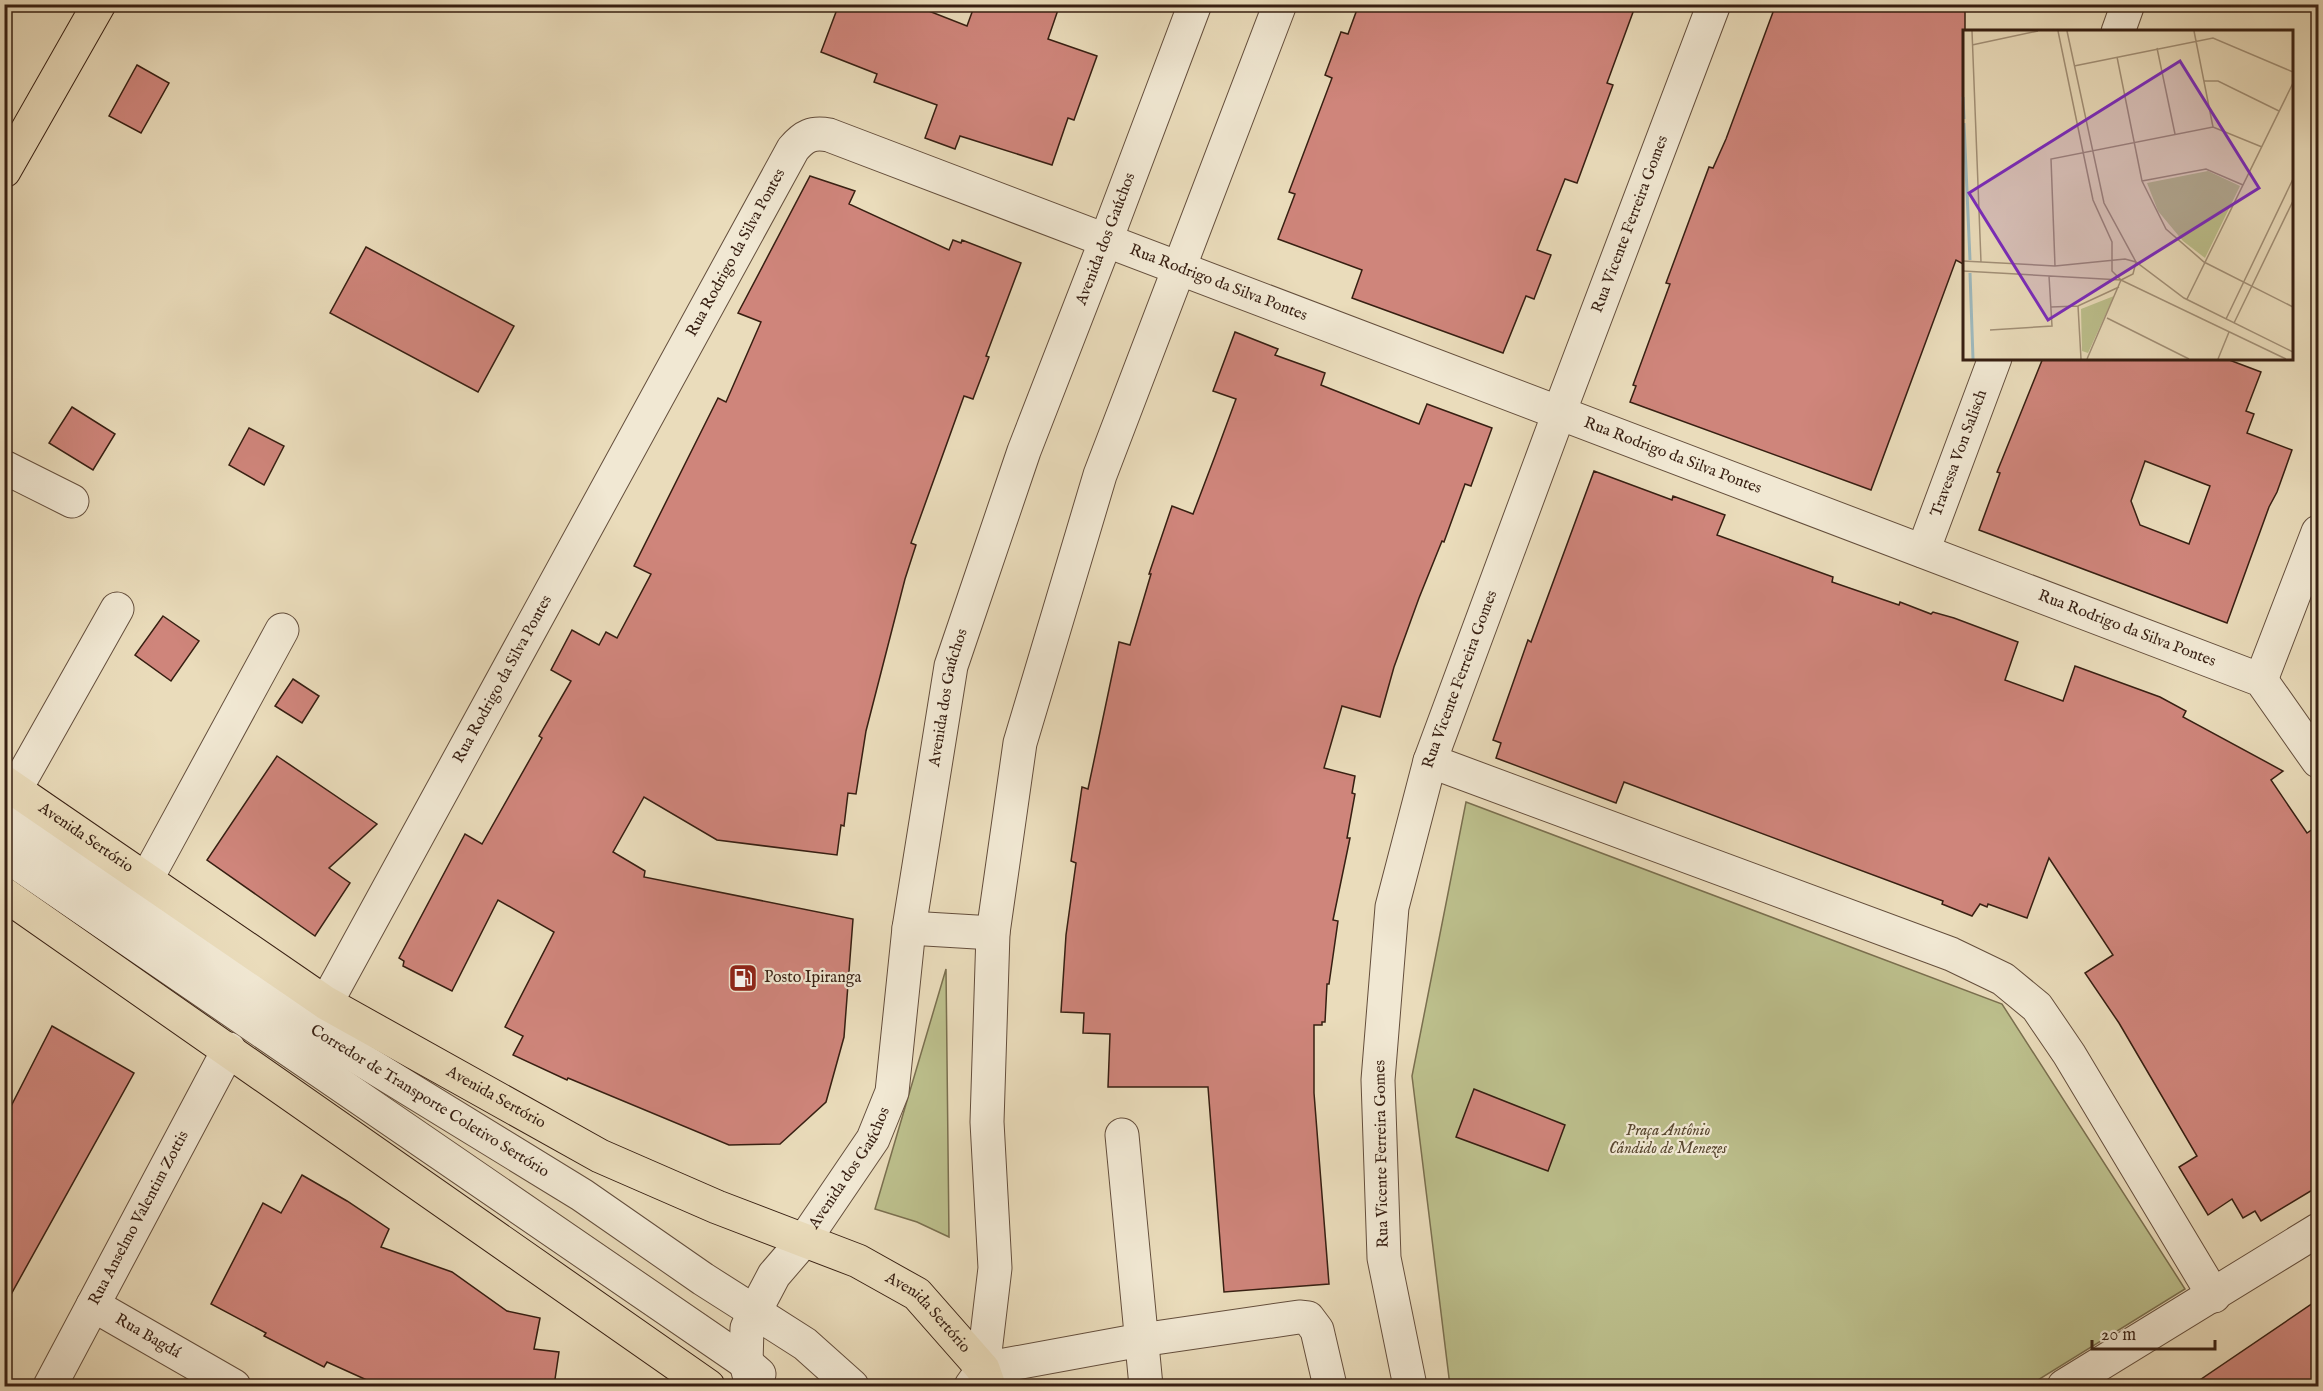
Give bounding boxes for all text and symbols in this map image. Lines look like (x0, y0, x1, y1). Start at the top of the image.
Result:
inset map (1963, 30, 2293, 360)
street label: Rua Vicente Ferreira Gomes (1588, 132, 1673, 316)
street label: Rua Rodrigo da Silva Pontes (682, 165, 790, 340)
street label: Avenida dos Gaúchos (1071, 170, 1141, 309)
street label: Rua Rodrigo da Silva Pontes (1127, 240, 1310, 326)
street label: Travessa Von Salisch (1927, 387, 1992, 520)
street label: Rua Rodrigo da Silva Pontes (1581, 413, 1765, 499)
street label: Rua Rodrigo da Silva Pontes (2035, 586, 2219, 672)
street label: Rua Vicente Ferreira Gomes (1418, 587, 1502, 771)
street label: Rua Rodrigo da Silva Pontes (449, 591, 557, 767)
street label: Avenida dos Gaúchos (925, 626, 973, 769)
street label: Avenida Sertório (33, 798, 137, 878)
fuel station icon: Posto Ipiranga (727, 962, 759, 994)
place label: Posto Ipiranga (764, 968, 861, 988)
street label: Corredor de Transporte Coletivo Sertório (306, 1021, 553, 1182)
street label: Rua Vicente Ferreira Gomes (1370, 1059, 1394, 1248)
street label: Avenida Sertório (442, 1062, 549, 1134)
street label: Avenida dos Gaúchos (804, 1104, 895, 1234)
park label: Praça Antônio Cândido de Menezes (1609, 1121, 1727, 1159)
street label: Rua Anselmo Valentim Zottis (85, 1127, 194, 1309)
street label: Avenida Sertório (881, 1268, 975, 1358)
street label: Rua Bagdá (111, 1310, 184, 1363)
scale bar (2092, 1313, 2215, 1351)
text: 20 m (2101, 1324, 2136, 1347)

